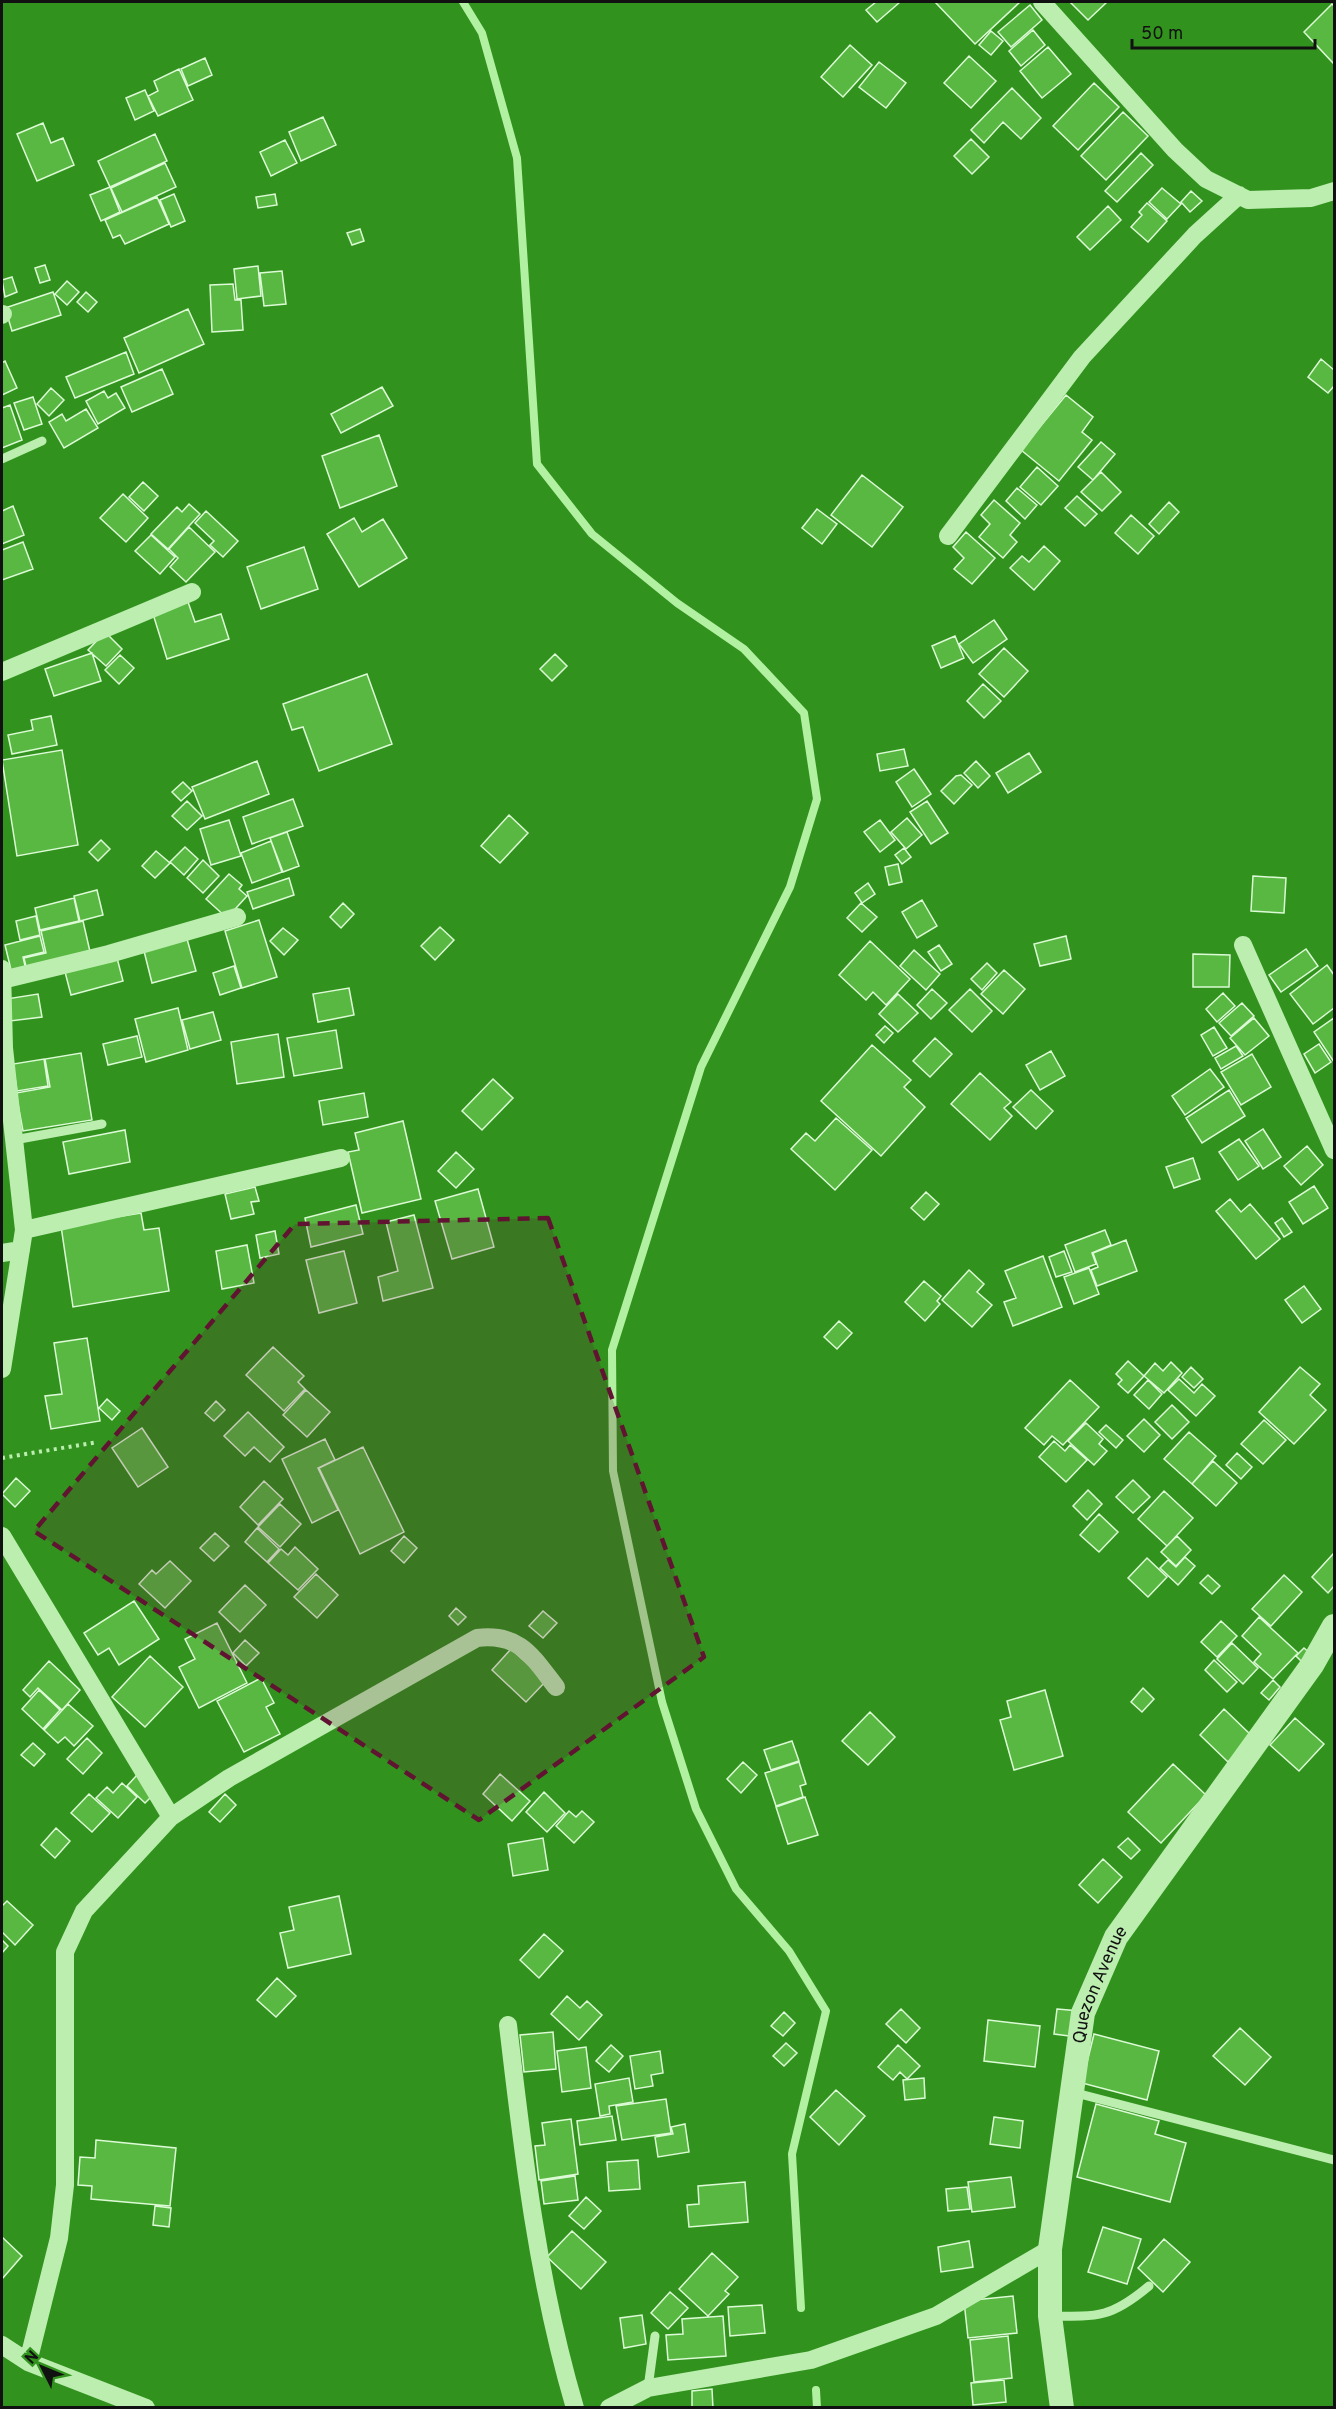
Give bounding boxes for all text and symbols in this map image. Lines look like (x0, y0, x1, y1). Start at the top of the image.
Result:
scale bar (1132, 12, 1315, 50)
text: 50 m (1141, 23, 1183, 46)
street label: Quezon Avenue (1069, 1922, 1133, 2045)
north arrow (12, 2337, 72, 2397)
text: N (21, 2347, 44, 2369)

